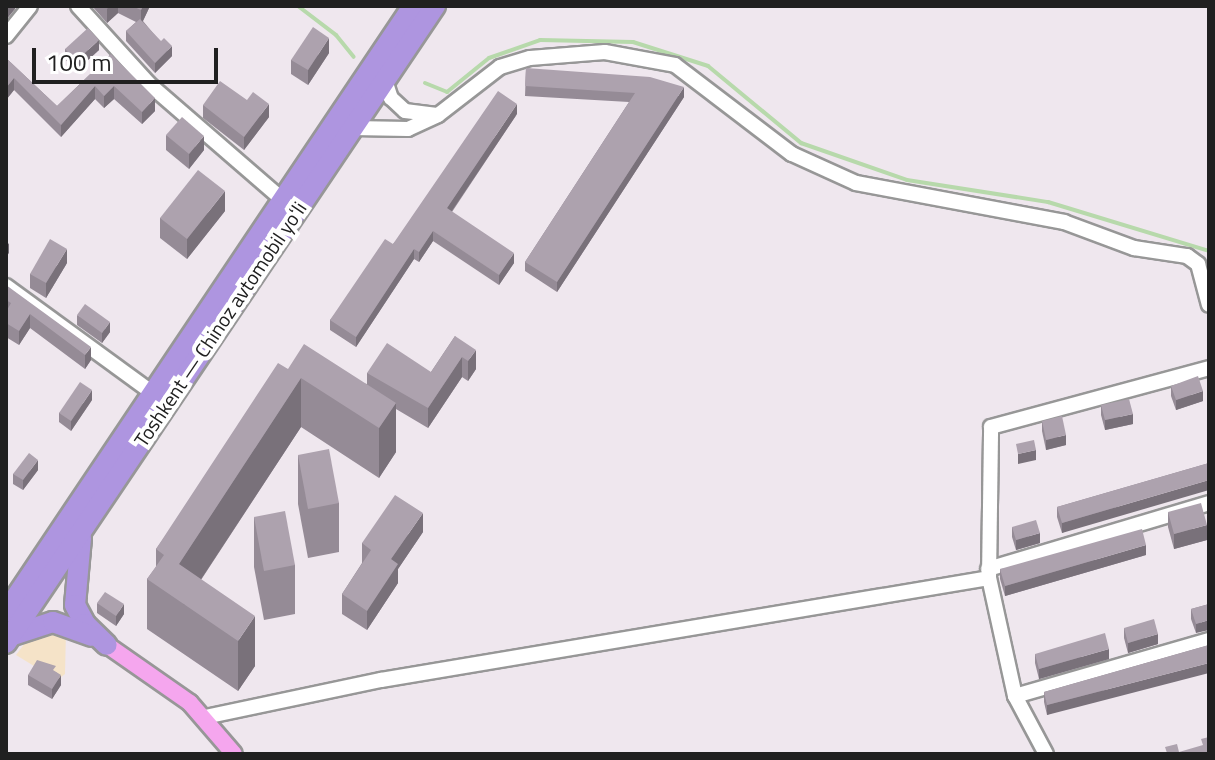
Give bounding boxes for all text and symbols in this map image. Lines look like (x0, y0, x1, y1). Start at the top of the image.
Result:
scale bar (36, 32, 222, 82)
text: 100 m (46, 44, 112, 80)
street label: Toshkent — Chinoz avtomobil yoʻli (129, 197, 311, 451)

